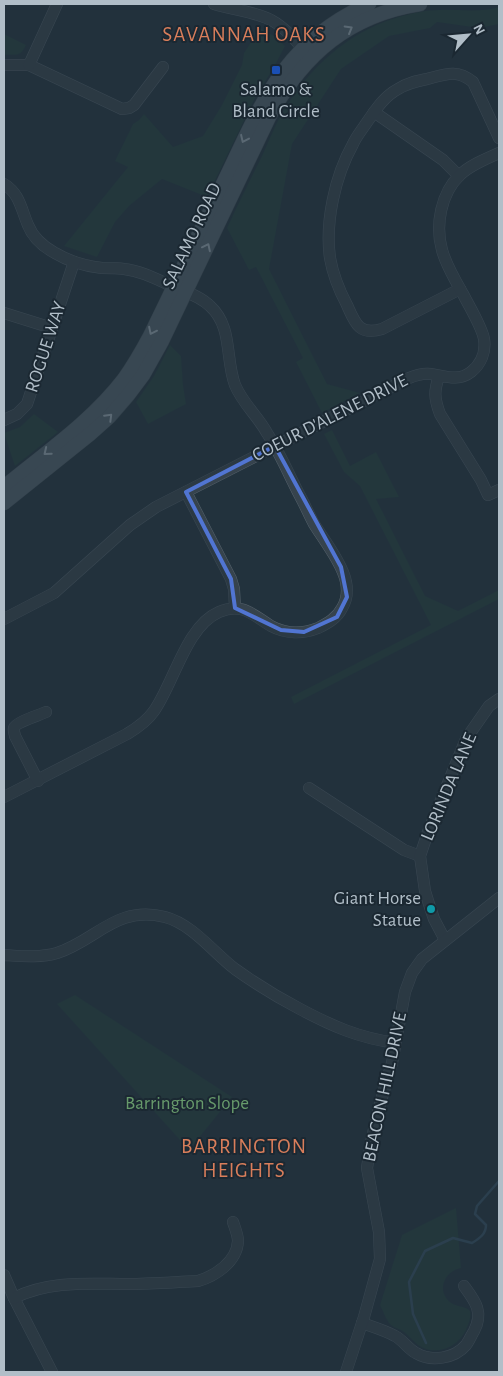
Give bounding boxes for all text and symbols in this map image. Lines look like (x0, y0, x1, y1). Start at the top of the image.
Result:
north arrow (443, 10, 493, 60)
text: N (470, 22, 487, 37)
district label: SAVANNAH OAKS (162, 24, 326, 45)
one-way arrow (344, 25, 353, 35)
marker: Salamo & Bland Circle (270, 64, 282, 76)
place label: Salamo & Bland Circle (232, 80, 320, 121)
one-way arrow (240, 134, 251, 143)
street label: SALAMO ROAD (159, 180, 225, 292)
one-way arrow (200, 243, 211, 252)
street label: ROGUE WAY (22, 299, 70, 395)
one-way arrow (149, 325, 159, 334)
street label: COEUR D'ALENE DRIVE (249, 371, 411, 465)
one-way arrow (103, 413, 112, 422)
one-way arrow (44, 446, 53, 454)
street label: LORINDA LANE (418, 730, 480, 844)
place label: Giant Horse Statue (334, 889, 421, 930)
marker: Giant Horse Statue (425, 903, 437, 915)
street label: BEACON HILL DRIVE (360, 1010, 410, 1164)
park label: Barrington Slope (125, 1094, 249, 1113)
district label: BARRINGTON HEIGHTS (181, 1136, 307, 1181)

